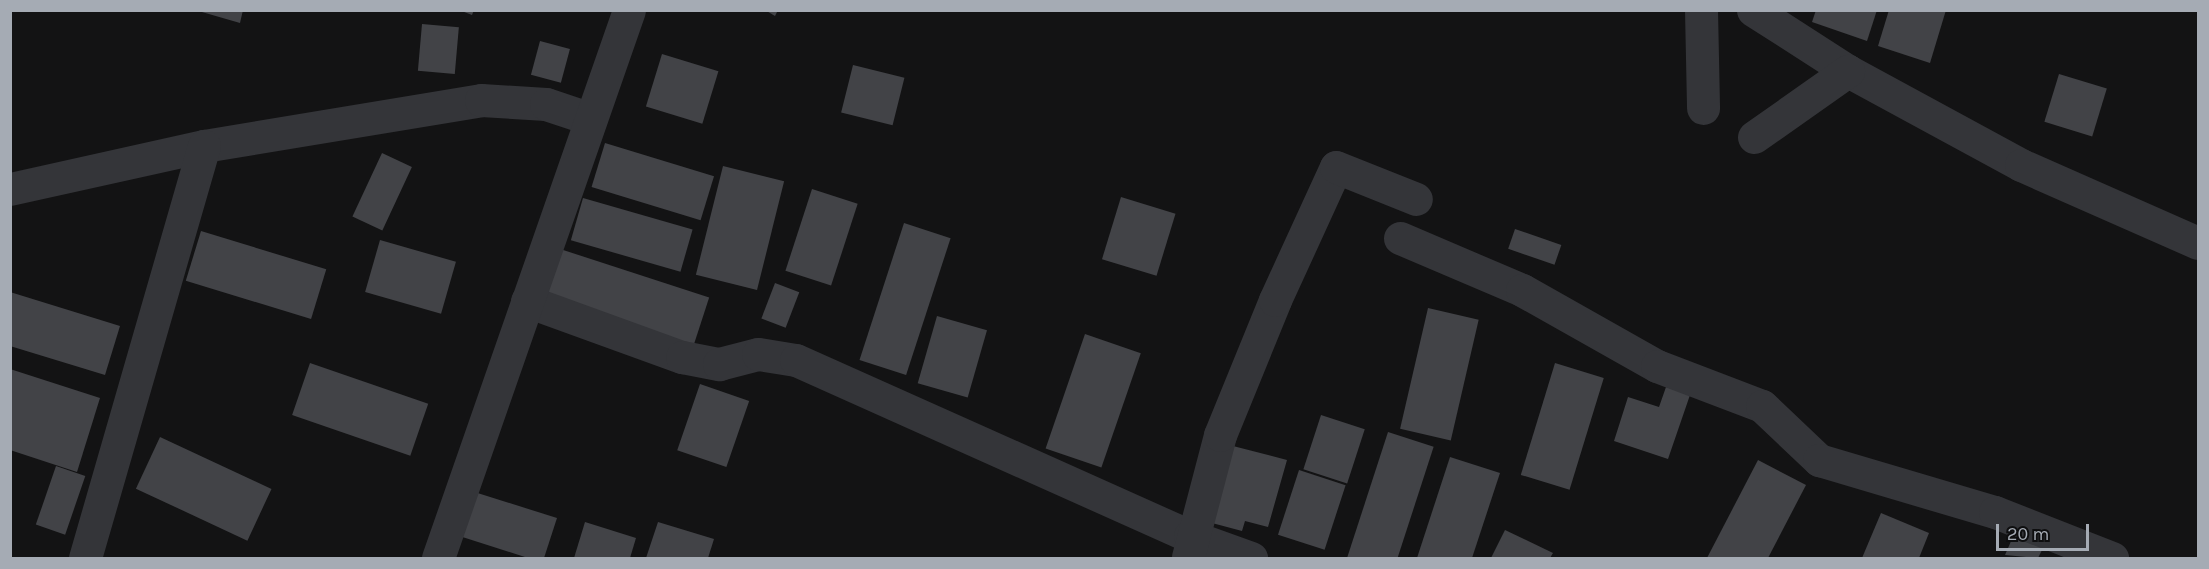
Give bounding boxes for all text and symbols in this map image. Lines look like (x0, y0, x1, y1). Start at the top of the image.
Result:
scale bar (1999, 512, 2092, 550)
text: 20 m (2007, 523, 2049, 545)

